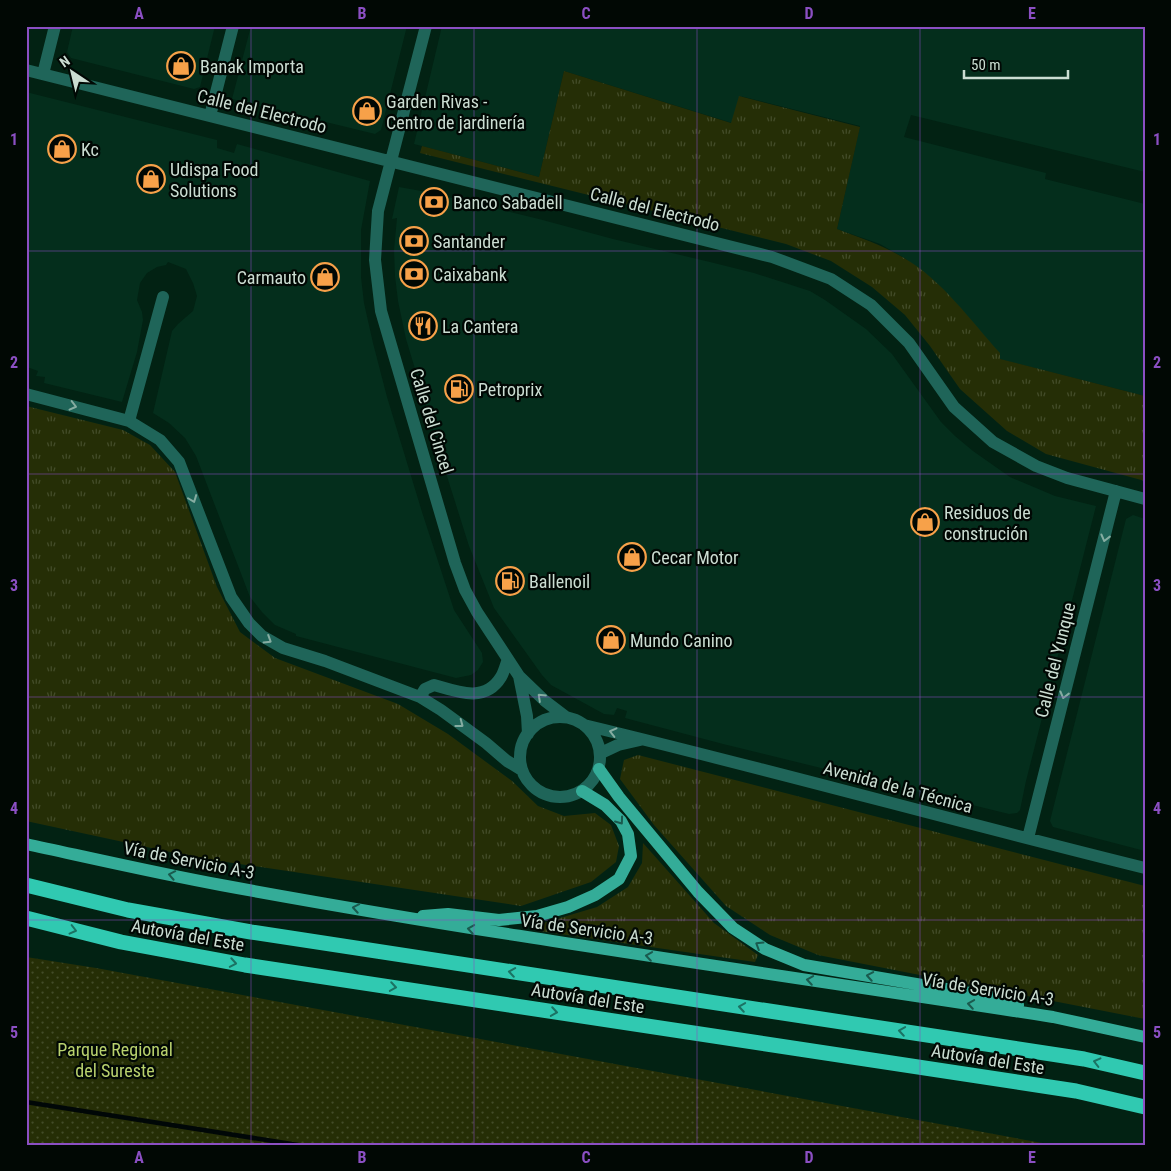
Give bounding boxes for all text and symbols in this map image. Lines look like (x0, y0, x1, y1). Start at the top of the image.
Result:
text: A (134, 4, 144, 23)
text: B (358, 4, 367, 23)
text: C (581, 4, 591, 23)
text: D (804, 4, 814, 23)
text: E (1028, 4, 1036, 23)
north arrow (48, 48, 98, 98)
scale bar (964, 48, 1067, 80)
shop icon: Banak Importa (166, 51, 196, 81)
text: N (56, 52, 73, 70)
place label: Banak Importa (200, 56, 304, 77)
text: 50 m (971, 56, 1001, 74)
street label: Calle del Electrodo (195, 85, 329, 137)
place label: Garden Rivas - Centro de jardinería (386, 91, 525, 133)
shop icon: Garden Rivas - Centro de jardinería (352, 96, 382, 126)
text: 1 (10, 130, 18, 149)
text: 1 (1153, 130, 1161, 149)
shop icon: Kc (47, 134, 77, 164)
place label: Kc (81, 139, 99, 160)
place label: Udispa Food Solutions (170, 159, 258, 201)
shop icon: Udispa Food Solutions (136, 164, 166, 194)
street label: Calle del Electrodo (588, 183, 722, 235)
bank icon: Banco Sabadell (419, 187, 449, 217)
place label: Banco Sabadell (453, 192, 563, 213)
bank icon: Santander (399, 226, 429, 256)
place label: Santander (433, 231, 506, 252)
bank icon: Caixabank (399, 259, 429, 289)
shop icon: Carmauto (310, 262, 340, 292)
place label: Caixabank (433, 264, 507, 285)
place label: Carmauto (237, 267, 306, 288)
restaurant icon: La Cantera (408, 311, 438, 341)
place label: La Cantera (442, 316, 518, 337)
text: 2 (10, 353, 18, 372)
text: 2 (1153, 353, 1161, 372)
street label: Calle del Cincel (406, 366, 458, 476)
fuel station icon: Petroprix (444, 374, 474, 404)
place label: Petroprix (478, 379, 542, 400)
one-way arrow (69, 400, 78, 411)
one-way arrow (187, 494, 197, 503)
place label: Residuos de construción (944, 502, 1031, 544)
shop icon: Residuos de construción (910, 507, 940, 537)
one-way arrow (1100, 533, 1110, 542)
shop icon: Cecar Motor (617, 542, 647, 572)
place label: Cecar Motor (651, 547, 739, 568)
fuel station icon: Ballenoil (495, 566, 525, 596)
place label: Ballenoil (529, 571, 590, 592)
text: 3 (10, 576, 18, 595)
text: 3 (1153, 576, 1161, 595)
street label: Calle del Yunque (1031, 600, 1079, 720)
shop icon: Mundo Canino (596, 625, 626, 655)
place label: Mundo Canino (630, 630, 733, 651)
one-way arrow (263, 633, 272, 643)
one-way arrow (1059, 691, 1070, 700)
one-way arrow (538, 694, 547, 703)
one-way arrow (454, 719, 463, 727)
one-way arrow (609, 727, 618, 738)
street label: Avenida de la Técnica (821, 757, 975, 817)
text: 4 (10, 799, 18, 818)
text: 4 (1153, 799, 1161, 818)
one-way arrow (614, 815, 623, 825)
street label: Vía de Servicio A-3 (122, 837, 256, 883)
one-way arrow (168, 871, 177, 881)
one-way arrow (352, 904, 361, 914)
street label: Vía de Servicio A-3 (520, 909, 654, 949)
street label: Autovía del Este (130, 915, 246, 955)
one-way arrow (69, 924, 78, 935)
one-way arrow (467, 924, 476, 934)
one-way arrow (756, 942, 765, 951)
one-way arrow (645, 951, 653, 962)
one-way arrow (228, 957, 237, 967)
one-way arrow (507, 967, 515, 978)
street label: Vía de Servicio A-3 (921, 968, 1055, 1010)
one-way arrow (865, 972, 874, 982)
one-way arrow (806, 975, 814, 985)
street label: Autovía del Este (530, 979, 646, 1017)
one-way arrow (389, 982, 398, 992)
one-way arrow (966, 1000, 975, 1010)
one-way arrow (737, 1002, 745, 1013)
one-way arrow (550, 1006, 558, 1016)
text: 5 (10, 1023, 18, 1042)
text: 5 (1153, 1023, 1161, 1042)
one-way arrow (898, 1027, 907, 1037)
park label: Parque Regional del Sureste (57, 1039, 173, 1081)
street label: Autovía del Este (930, 1040, 1046, 1078)
one-way arrow (1093, 1057, 1102, 1068)
text: A (134, 1148, 144, 1167)
text: B (358, 1148, 367, 1167)
text: C (581, 1148, 591, 1167)
text: D (804, 1148, 814, 1167)
text: E (1028, 1148, 1036, 1167)

